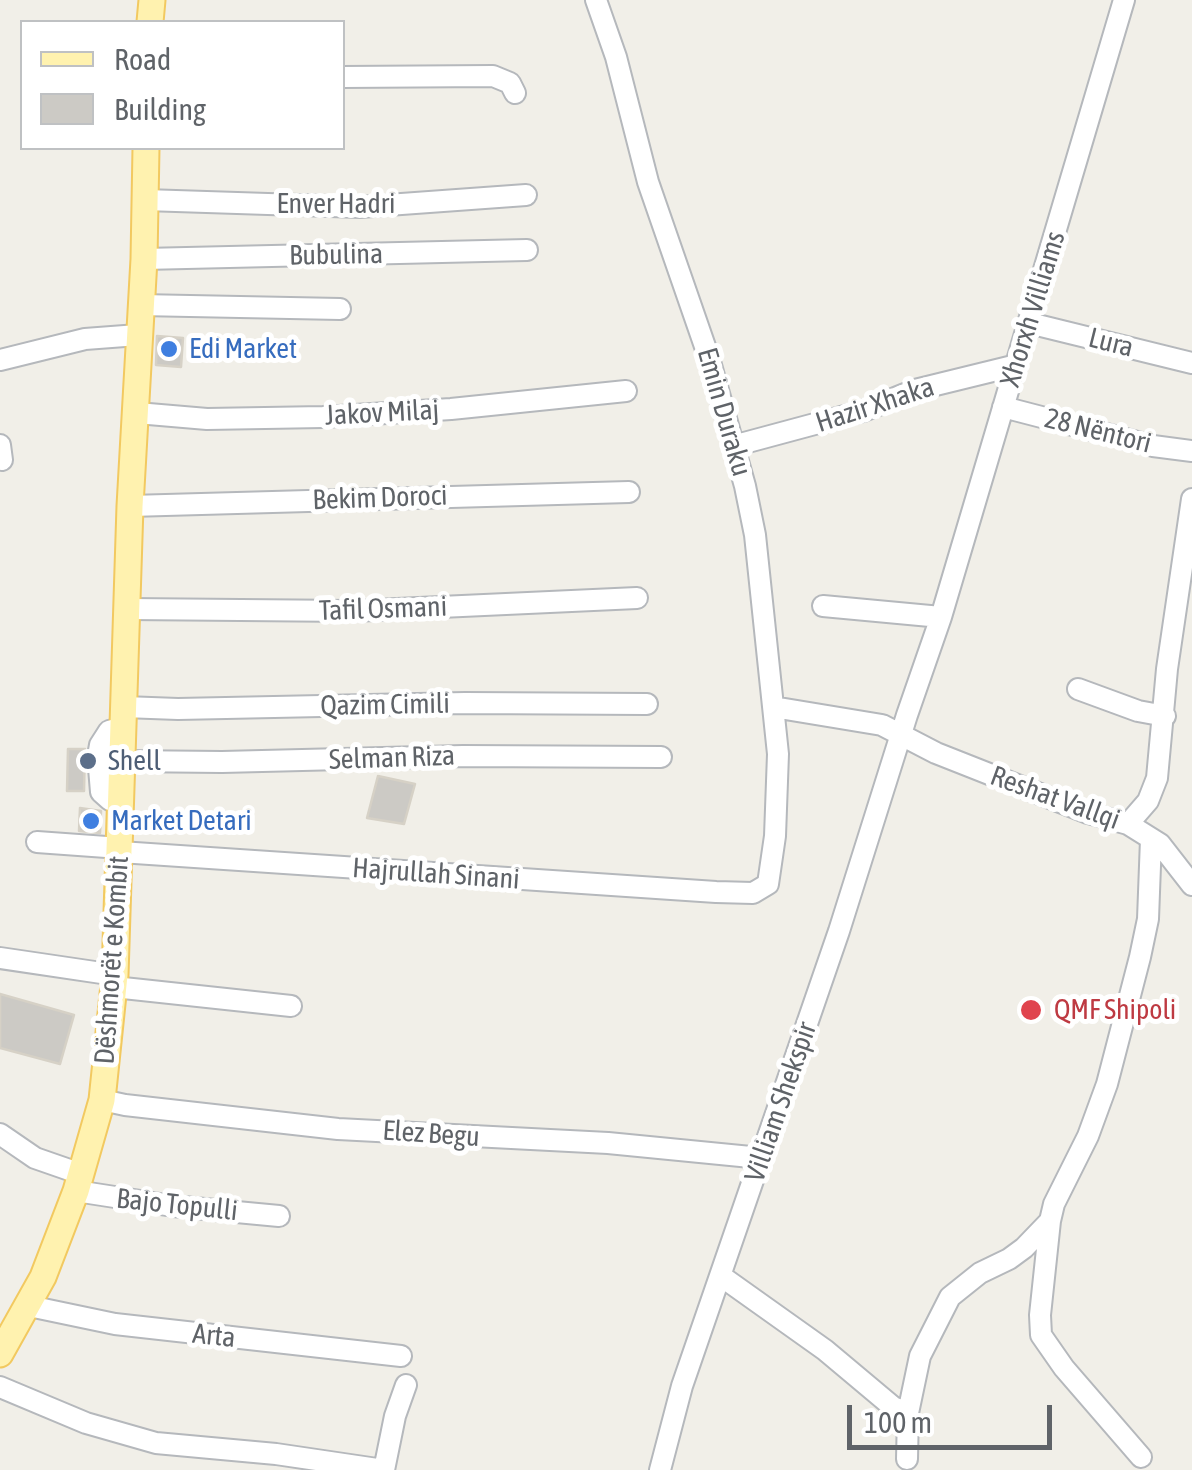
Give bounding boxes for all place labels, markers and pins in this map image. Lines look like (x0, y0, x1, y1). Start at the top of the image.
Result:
place label: Edi Market (189, 332, 297, 366)
marker: Edi Market (158, 338, 180, 360)
place label: Shell (108, 744, 161, 778)
marker: Shell (77, 750, 99, 772)
place label: Market Detari (111, 804, 252, 838)
marker: Market Detari (80, 810, 102, 832)
place label: QMF Shipoli (1054, 993, 1176, 1027)
marker: QMF Shipoli (1018, 997, 1044, 1023)

